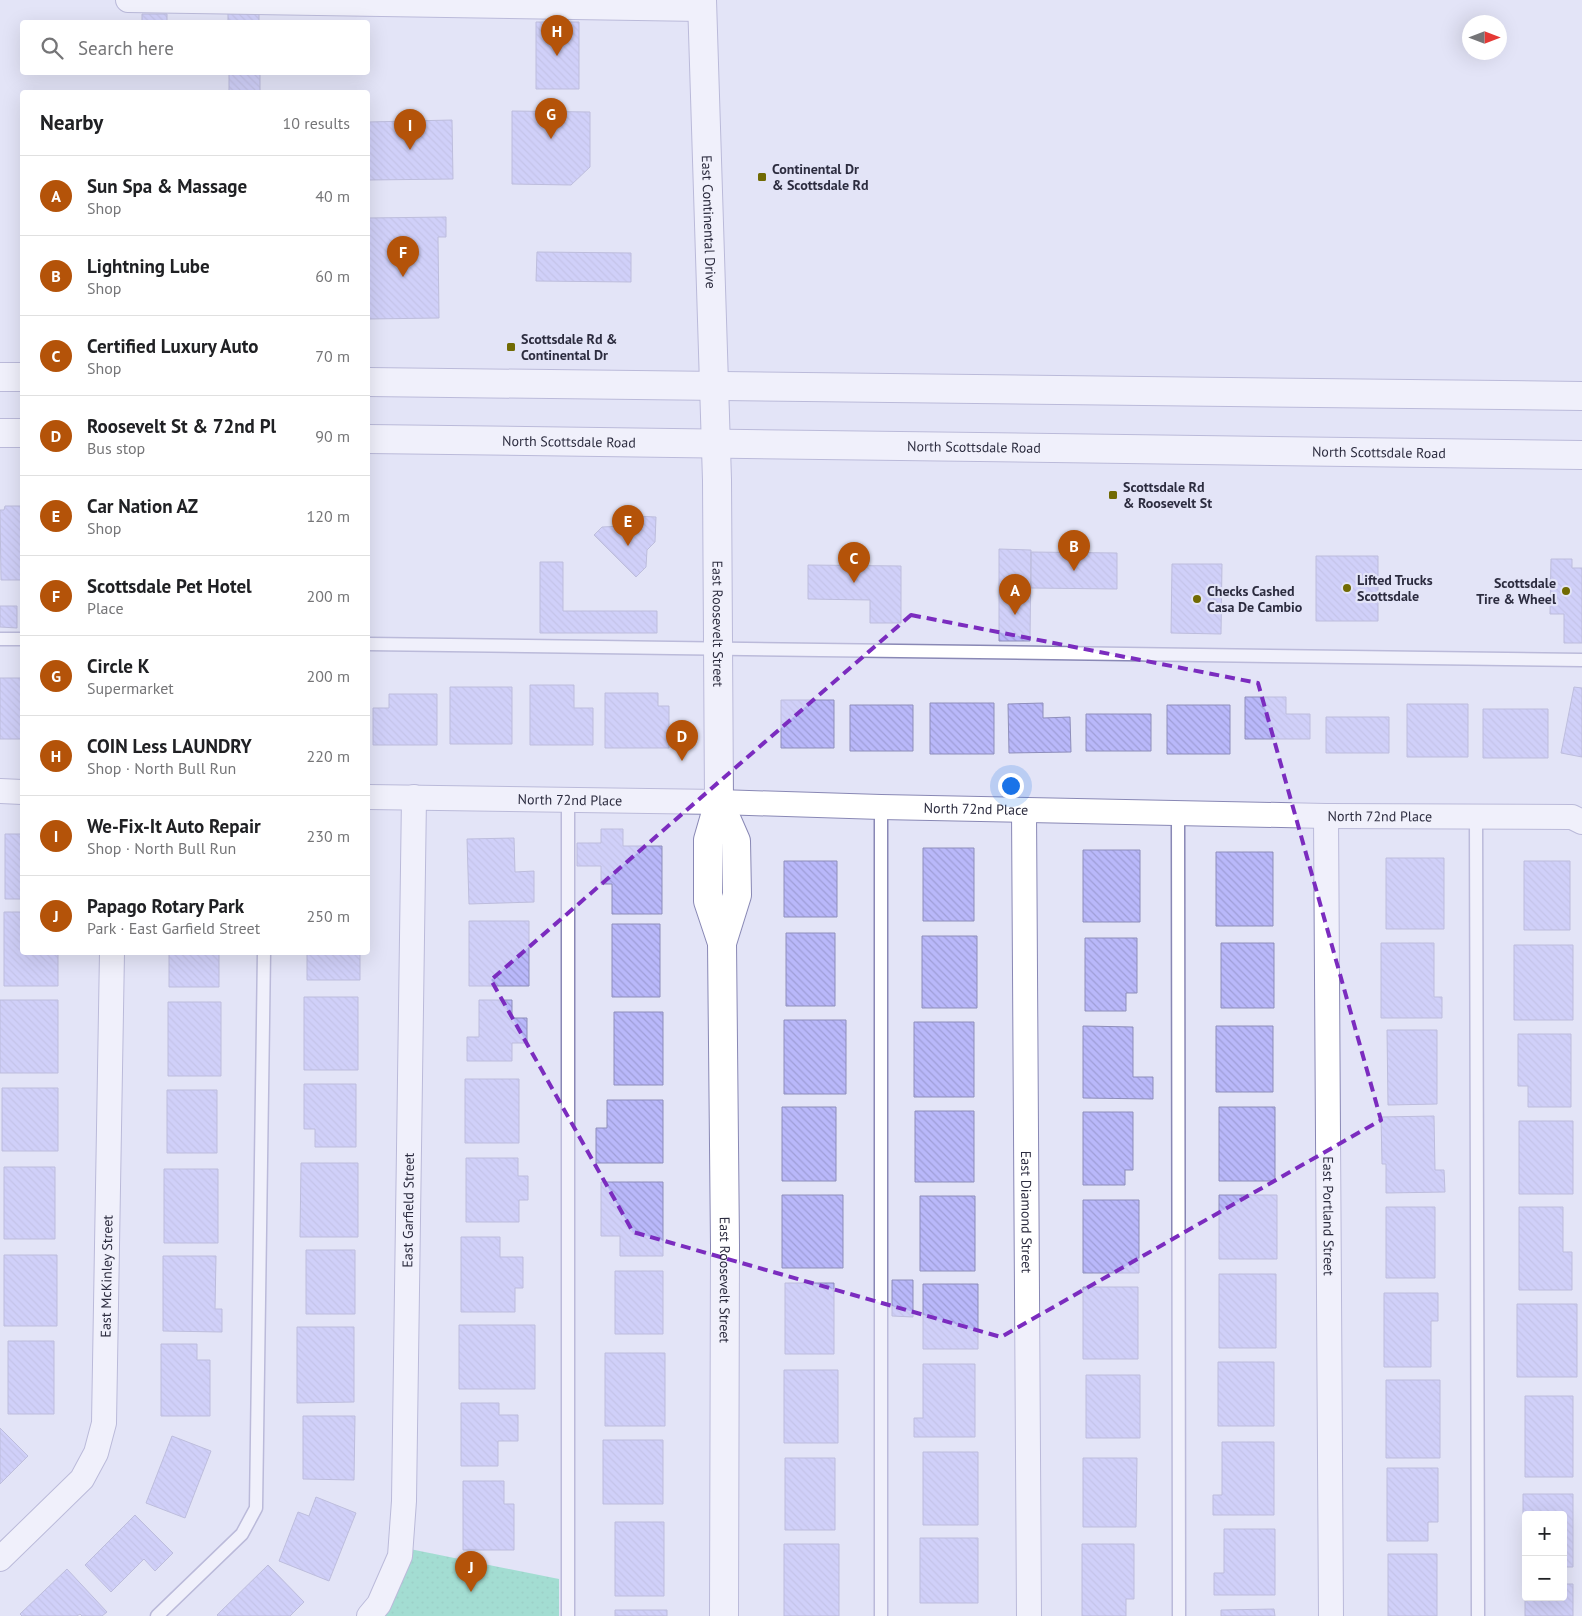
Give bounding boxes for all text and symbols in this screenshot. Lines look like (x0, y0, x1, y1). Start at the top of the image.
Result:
pin: H (541, 15, 573, 56)
north arrow (1462, 15, 1507, 60)
search box (20, 20, 370, 75)
icon: search (38, 34, 66, 62)
text: Search here (78, 36, 174, 60)
pin: G (535, 98, 567, 139)
text: Nearby (40, 109, 103, 136)
pin: I (394, 109, 426, 150)
text: 10 results (283, 113, 350, 133)
street label: East Continental Drive (698, 155, 720, 289)
place label: Continental Dr & Scottsdale Rd (772, 160, 869, 194)
marker: Continental Dr & Scottsdale Rd (756, 171, 768, 183)
text: Sun Spa & Massage (87, 174, 247, 198)
text: A (51, 186, 61, 206)
text: 40 m (315, 186, 350, 206)
text: Shop (87, 198, 121, 218)
pin: F (387, 236, 419, 277)
text: Lightning Lube (87, 254, 210, 278)
text: B (51, 266, 61, 286)
text: 60 m (315, 266, 350, 286)
text: Shop (87, 278, 121, 298)
place label: Scottsdale Rd & Continental Dr (521, 330, 618, 364)
text: Certified Luxury Auto (87, 334, 259, 358)
marker: Scottsdale Rd & Continental Dr (505, 341, 517, 353)
text: C (52, 346, 60, 366)
text: 70 m (315, 346, 350, 366)
text: Shop (87, 358, 121, 378)
text: Roosevelt St & 72nd Pl (87, 414, 276, 438)
text: D (51, 426, 61, 446)
text: 90 m (315, 426, 350, 446)
street label: North Scottsdale Road (502, 432, 636, 452)
street label: North Scottsdale Road (907, 437, 1041, 457)
text: Bus stop (87, 438, 145, 458)
street label: North Scottsdale Road (1312, 442, 1446, 462)
place label: Scottsdale Rd & Roosevelt St (1123, 478, 1212, 512)
marker: Scottsdale Rd & Roosevelt St (1107, 489, 1119, 501)
text: Car Nation AZ (87, 494, 198, 518)
pin: E (612, 505, 644, 546)
text: E (52, 506, 60, 526)
text: 120 m (307, 506, 350, 526)
text: Shop (87, 518, 121, 538)
pin: B (1058, 530, 1090, 571)
pin: C (838, 542, 870, 583)
street label: East Roosevelt Street (709, 560, 727, 687)
place label: Lifted Trucks Scottsdale (1357, 571, 1433, 605)
text: Scottsdale Pet Hotel (87, 574, 252, 598)
pin: A (999, 574, 1031, 615)
place label: Scottsdale Tire & Wheel (1476, 574, 1557, 608)
place label: Checks Cashed Casa De Cambio (1207, 582, 1303, 616)
marker: Lifted Trucks Scottsdale (1341, 582, 1353, 594)
marker: Scottsdale Tire & Wheel (1560, 585, 1572, 597)
text: F (52, 586, 60, 606)
text: 200 m (307, 586, 350, 606)
marker: Checks Cashed Casa De Cambio (1191, 593, 1203, 605)
text: Place (87, 598, 124, 618)
text: Circle K (87, 654, 149, 678)
text: G (51, 666, 61, 686)
text: 200 m (307, 666, 350, 686)
text: Supermarket (87, 678, 174, 698)
pin: D (666, 720, 698, 761)
text: COIN Less LAUNDRY (87, 734, 252, 758)
text: H (51, 746, 61, 766)
text: 220 m (307, 746, 350, 766)
text: Shop · North Bull Run (87, 758, 236, 778)
your location (998, 773, 1024, 799)
street label: North 72nd Place (518, 790, 622, 810)
street label: North 72nd Place (923, 799, 1028, 819)
street label: North 72nd Place (1327, 807, 1432, 825)
text: We-Fix-It Auto Repair (87, 814, 261, 838)
text: I (54, 826, 58, 846)
text: 230 m (307, 826, 350, 846)
text: Shop · North Bull Run (87, 838, 236, 858)
text: Papago Rotary Park (87, 894, 244, 918)
text: J (53, 906, 59, 926)
text: 250 m (307, 906, 350, 926)
text: Park · East Garfield Street (87, 918, 260, 938)
street label: East Diamond Street (1017, 1151, 1036, 1274)
street label: East Garfield Street (398, 1152, 418, 1268)
street label: East Portland Street (1319, 1156, 1338, 1276)
street label: East McKinley Street (96, 1214, 117, 1338)
street label: East Roosevelt Street (716, 1217, 734, 1343)
map controls (1522, 1511, 1567, 1601)
button: + (1522, 1511, 1567, 1556)
pin: J (455, 1551, 487, 1592)
button: − (1522, 1556, 1567, 1601)

